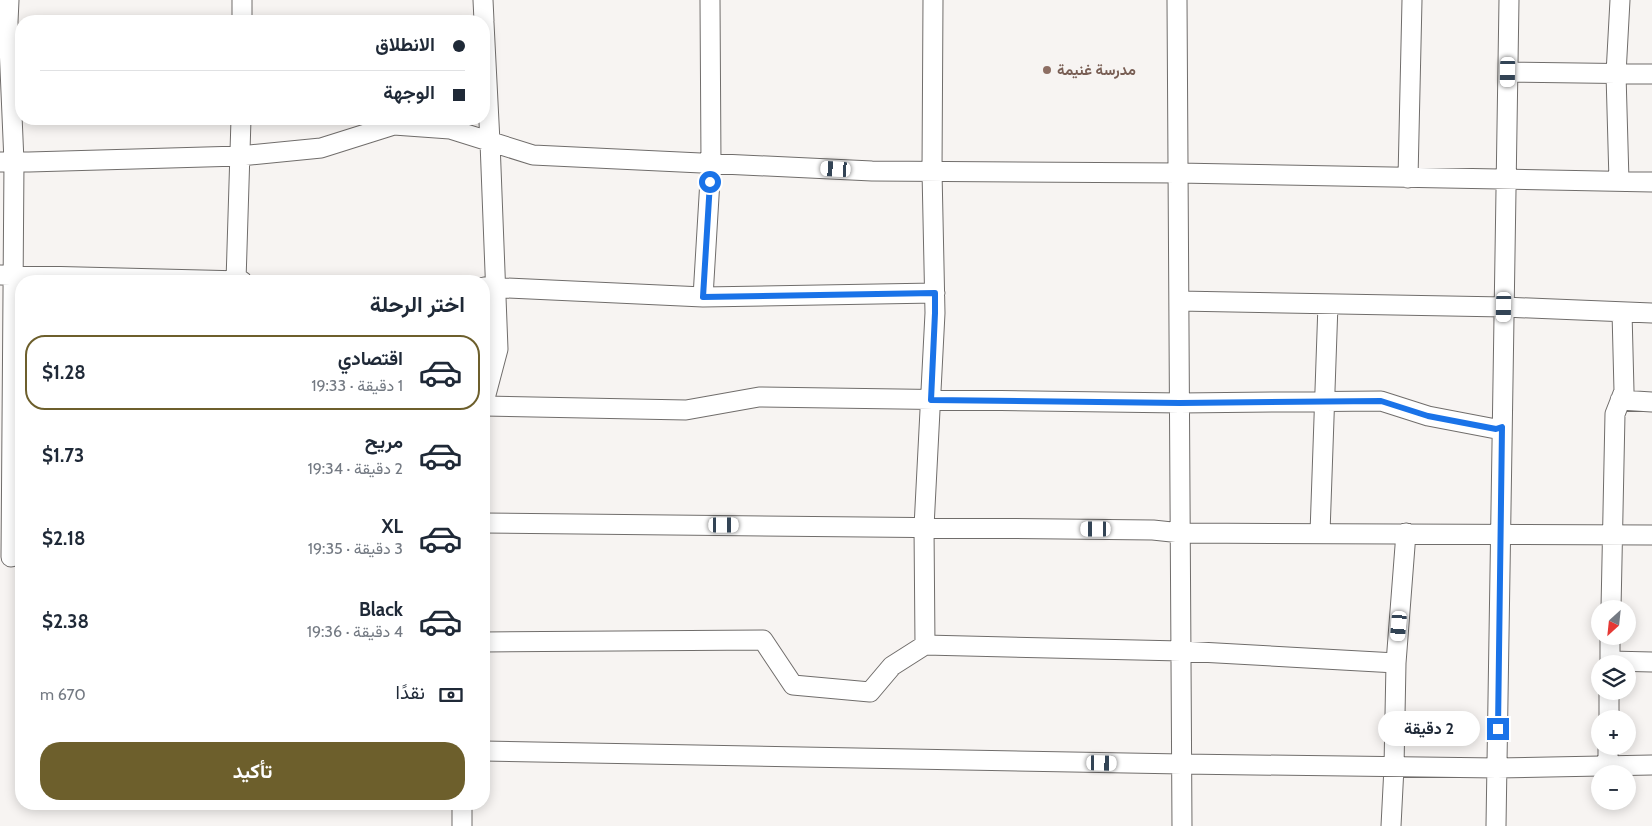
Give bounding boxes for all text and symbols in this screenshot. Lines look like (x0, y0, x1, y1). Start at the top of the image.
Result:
text: الانطلاق (375, 33, 435, 56)
car (1500, 57, 1515, 87)
place label: مدرسة غنيمة (1057, 61, 1136, 79)
marker: مدرسة غنيمة (1041, 64, 1053, 76)
text: الوجهة (383, 81, 435, 104)
car (820, 161, 851, 177)
route start (699, 171, 721, 193)
text: اختر الرحلة (370, 291, 465, 318)
car (1496, 292, 1511, 322)
text: اقتصادي (338, 347, 403, 370)
icon: car (418, 350, 463, 395)
text: $1.28 (42, 361, 86, 384)
text: 1 دقيقة · 19:33 (311, 376, 403, 395)
text: مريح (365, 430, 403, 453)
icon: car (418, 433, 463, 478)
text: $1.73 (42, 444, 84, 467)
text: 2 دقيقة · 19:34 (307, 459, 403, 478)
text: XL (382, 515, 403, 538)
icon: car (418, 516, 463, 561)
car (709, 518, 739, 533)
car (1081, 522, 1111, 537)
text: $2.18 (42, 527, 85, 550)
text: 3 دقيقة · 19:35 (308, 539, 403, 558)
text: Black (359, 598, 403, 621)
icon: car (418, 599, 463, 644)
north arrow (1591, 600, 1636, 645)
map controls (1591, 600, 1636, 810)
text: $2.38 (42, 610, 89, 633)
car (1390, 610, 1407, 642)
text: 4 دقيقة · 19:36 (307, 622, 403, 641)
button: layers (1591, 655, 1636, 700)
text: نقدًا (396, 681, 425, 704)
icon: cash (437, 681, 465, 709)
text: 670 m (40, 685, 86, 704)
button: + (1591, 710, 1636, 755)
callout: 2 دقيقة (1378, 712, 1480, 746)
route end (1487, 718, 1509, 740)
text: 2 دقيقة (1404, 719, 1454, 738)
button: تأكيد (40, 742, 465, 800)
car (1086, 755, 1117, 771)
button: − (1591, 765, 1636, 810)

